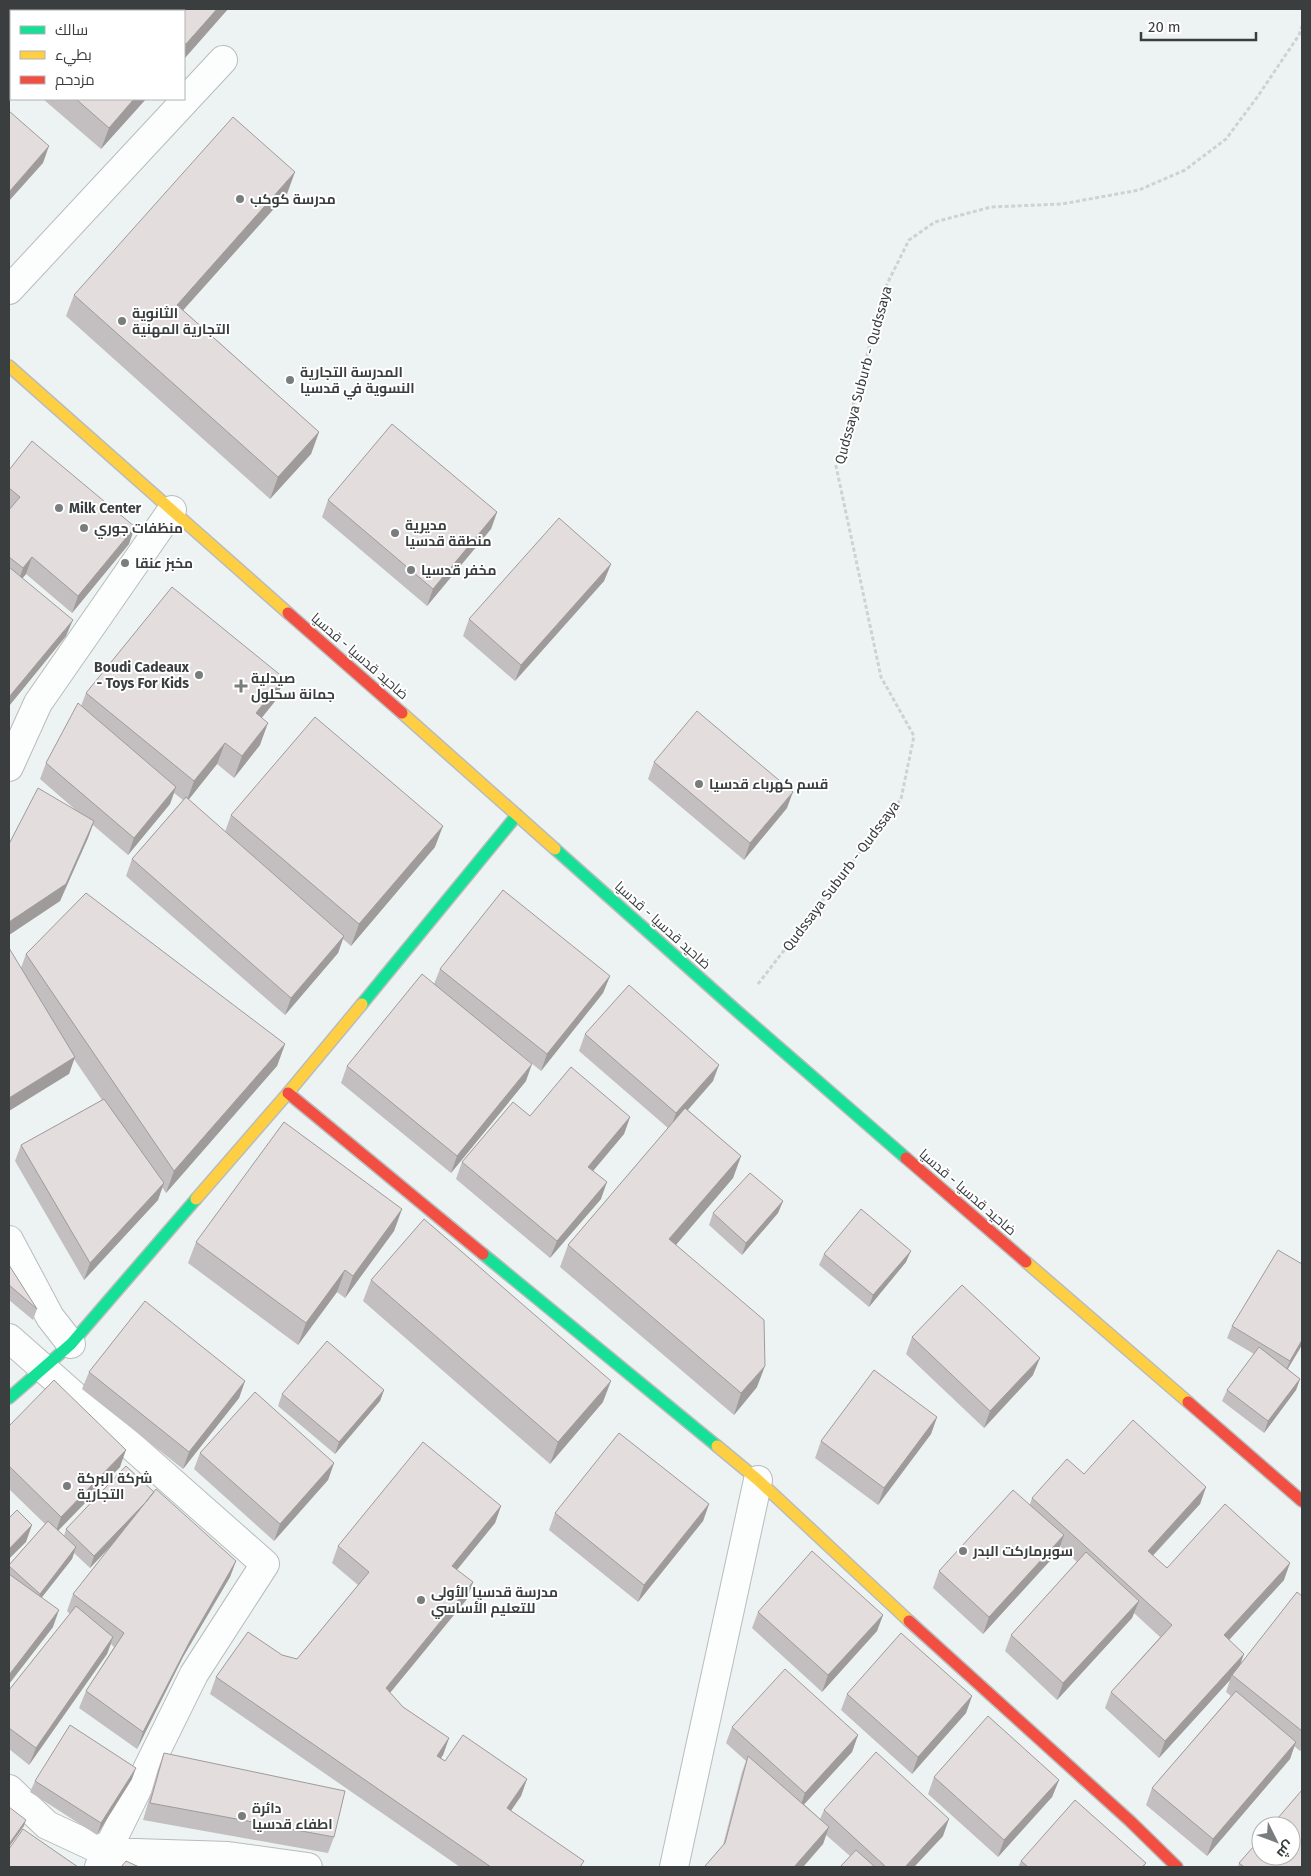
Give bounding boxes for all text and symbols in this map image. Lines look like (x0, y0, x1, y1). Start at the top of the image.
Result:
legend (10, 10, 185, 100)
scale bar (1141, 10, 1256, 42)
text: 20 m (1148, 18, 1181, 36)
text: سالك (55, 21, 88, 39)
text: بطيء (55, 46, 92, 67)
text: مزدحم (55, 71, 95, 90)
place label: مدرسة كوكب (250, 191, 336, 208)
marker: مدرسة كوكب (234, 193, 246, 205)
street label: Qudssaya Suburb - Qudssaya (831, 284, 896, 466)
place label: الثانوية التجارية المهنية (132, 305, 230, 338)
marker: الثانوية التجارية المهنية (116, 315, 128, 327)
place label: المدرسة التجارية النسوية في قدسيا (300, 364, 415, 400)
marker: المدرسة التجارية النسوية في قدسيا (284, 374, 296, 386)
place label: Milk Center (69, 500, 142, 517)
marker: Milk Center (53, 502, 65, 514)
place label: مديرية منطقة قدسيا (405, 517, 491, 550)
place label: منظفات جوري (94, 520, 183, 539)
marker: منظفات جوري (78, 522, 90, 534)
marker: مديرية منطقة قدسيا (389, 527, 401, 539)
place label: مخبز عنقا (135, 555, 193, 572)
marker: مخبز عنقا (119, 557, 131, 569)
place label: مخفر قدسيا (421, 562, 497, 579)
marker: مخفر قدسيا (405, 564, 417, 576)
street label: ضاحيد قدسيا - قدسيا (308, 609, 412, 703)
place label: Boudi Cadeaux - Toys For Kids (94, 659, 190, 692)
marker: Boudi Cadeaux - Toys For Kids (193, 669, 205, 681)
place label: صيدلية جمانة سحلول (251, 670, 335, 703)
marker: صيدلية جمانة سحلول (235, 680, 247, 692)
place label: قسم كهرباء قدسيا (709, 776, 828, 794)
marker: قسم كهرباء قدسيا (693, 778, 705, 790)
street label: Qudssaya Suburb - Qudssaya (779, 798, 904, 955)
street label: ضاحيد قدسيا - قدسيا (611, 878, 714, 973)
street label: ضاحيد قدسيا - قدسيا (916, 1145, 1020, 1239)
place label: شركة البركة التجارية (77, 1470, 152, 1503)
marker: شركة البركة التجارية (61, 1480, 73, 1492)
place label: سوبرماركت البدر (972, 1543, 1073, 1560)
marker: سوبرماركت البدر (957, 1545, 969, 1557)
place label: مدرسة قدسيا الأولى للتعليم الأساسي (431, 1584, 558, 1619)
marker: مدرسة قدسيا الأولى للتعليم الأساسي (415, 1594, 427, 1606)
place label: دائرة اطفاء قدسيا (252, 1800, 333, 1833)
marker: دائرة اطفاء قدسيا (236, 1810, 248, 1822)
north arrow (1251, 1816, 1301, 1866)
text: ش (1273, 1837, 1298, 1862)

